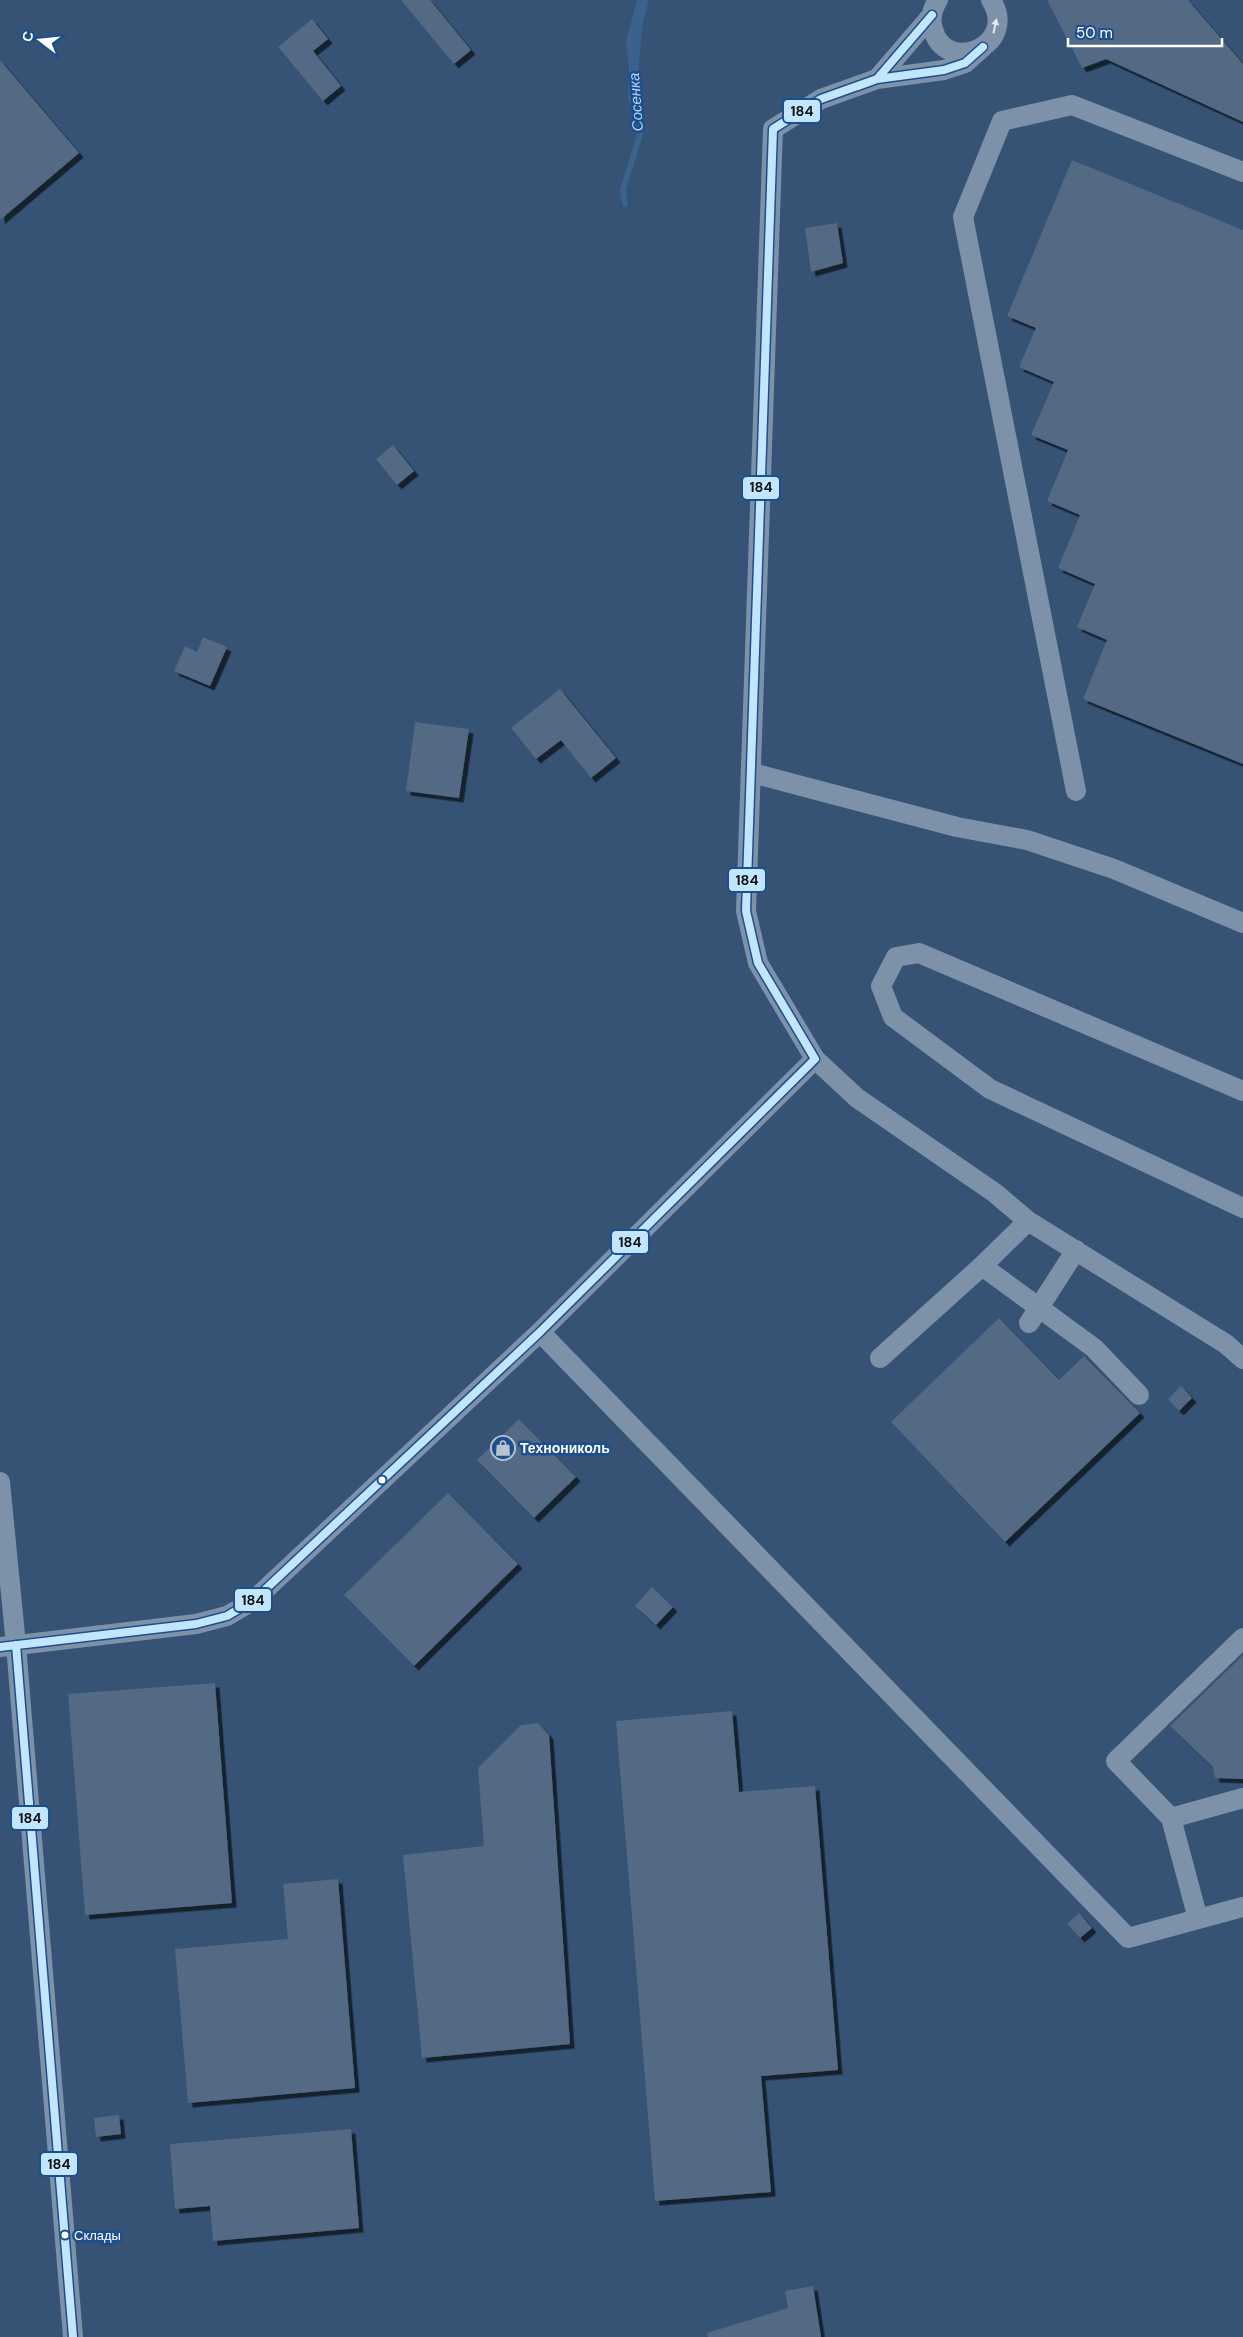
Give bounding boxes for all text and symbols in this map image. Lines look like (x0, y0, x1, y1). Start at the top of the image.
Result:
north arrow (15, 15, 65, 65)
scale bar (1068, 15, 1222, 47)
one-way arrow (991, 19, 999, 34)
text: 50 m (1076, 23, 1113, 43)
text: С (17, 29, 38, 44)
water label: Сосенка (624, 72, 648, 132)
line badge: 184 (783, 99, 821, 123)
text: 184 (790, 102, 814, 120)
line badge: 184 (742, 476, 780, 500)
text: 184 (749, 478, 773, 496)
line badge: 184 (728, 868, 766, 892)
text: 184 (735, 871, 759, 889)
line badge: 184 (611, 1230, 649, 1254)
text: 184 (618, 1233, 642, 1251)
shop icon: Технониколь (490, 1435, 516, 1461)
place label: Технониколь (520, 1439, 610, 1457)
unlabelled marker (377, 1475, 387, 1485)
line badge: 184 (234, 1588, 272, 1612)
text: 184 (241, 1591, 265, 1609)
line badge: 184 (11, 1806, 49, 1830)
text: 184 (18, 1809, 42, 1827)
line badge: 184 (40, 2152, 78, 2176)
text: 184 (47, 2155, 71, 2173)
place label: Склады (74, 2227, 121, 2244)
marker: Склады (60, 2230, 70, 2240)

